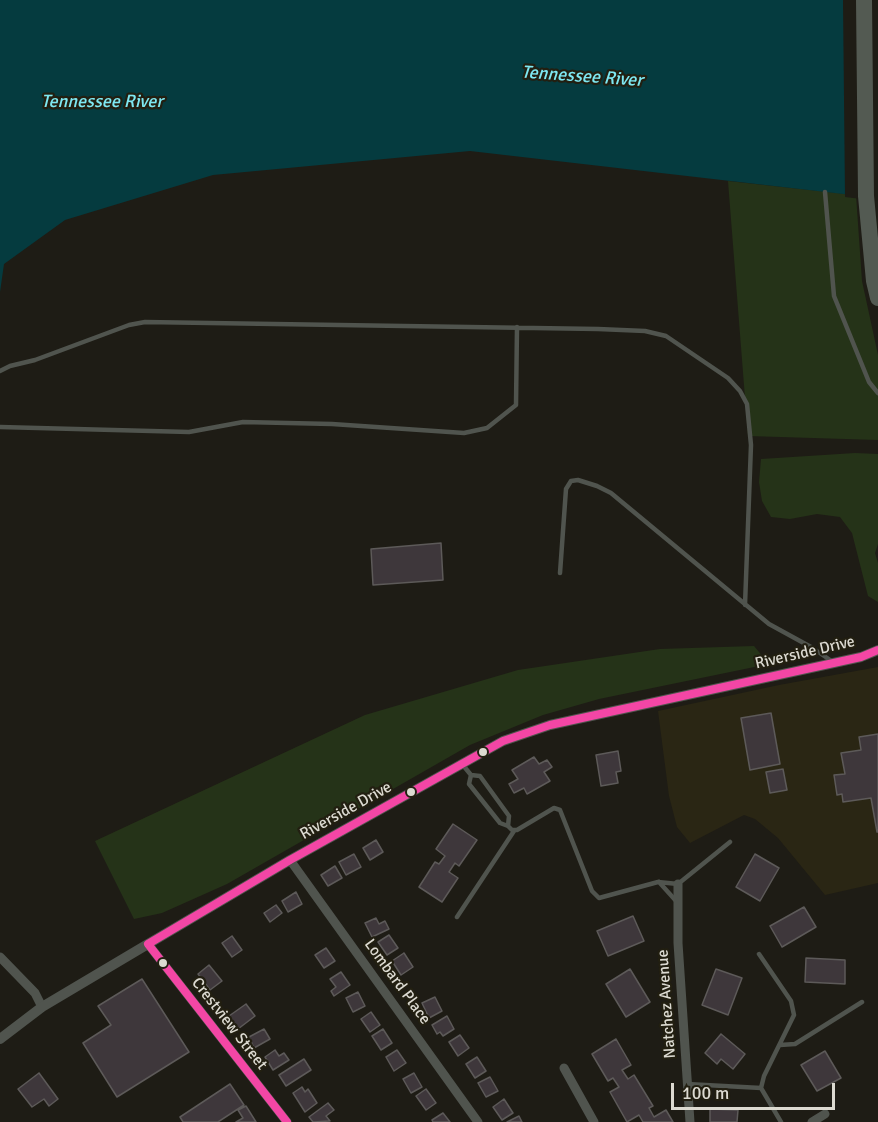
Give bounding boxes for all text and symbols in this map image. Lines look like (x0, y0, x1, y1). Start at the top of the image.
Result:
water label: Tennessee River (520, 62, 644, 92)
water label: Tennessee River (41, 91, 163, 113)
street label: Riverside Drive (753, 632, 857, 674)
unlabelled marker (477, 746, 489, 758)
street label: Riverside Drive (297, 778, 395, 844)
unlabelled marker (405, 786, 417, 798)
street label: Lombard Place (360, 936, 434, 1028)
street label: Natchez Avenue (654, 949, 680, 1059)
unlabelled marker (157, 957, 169, 969)
street label: Crestview Street (187, 974, 271, 1074)
scale bar (674, 1071, 838, 1109)
text: 100 m (682, 1082, 729, 1104)

